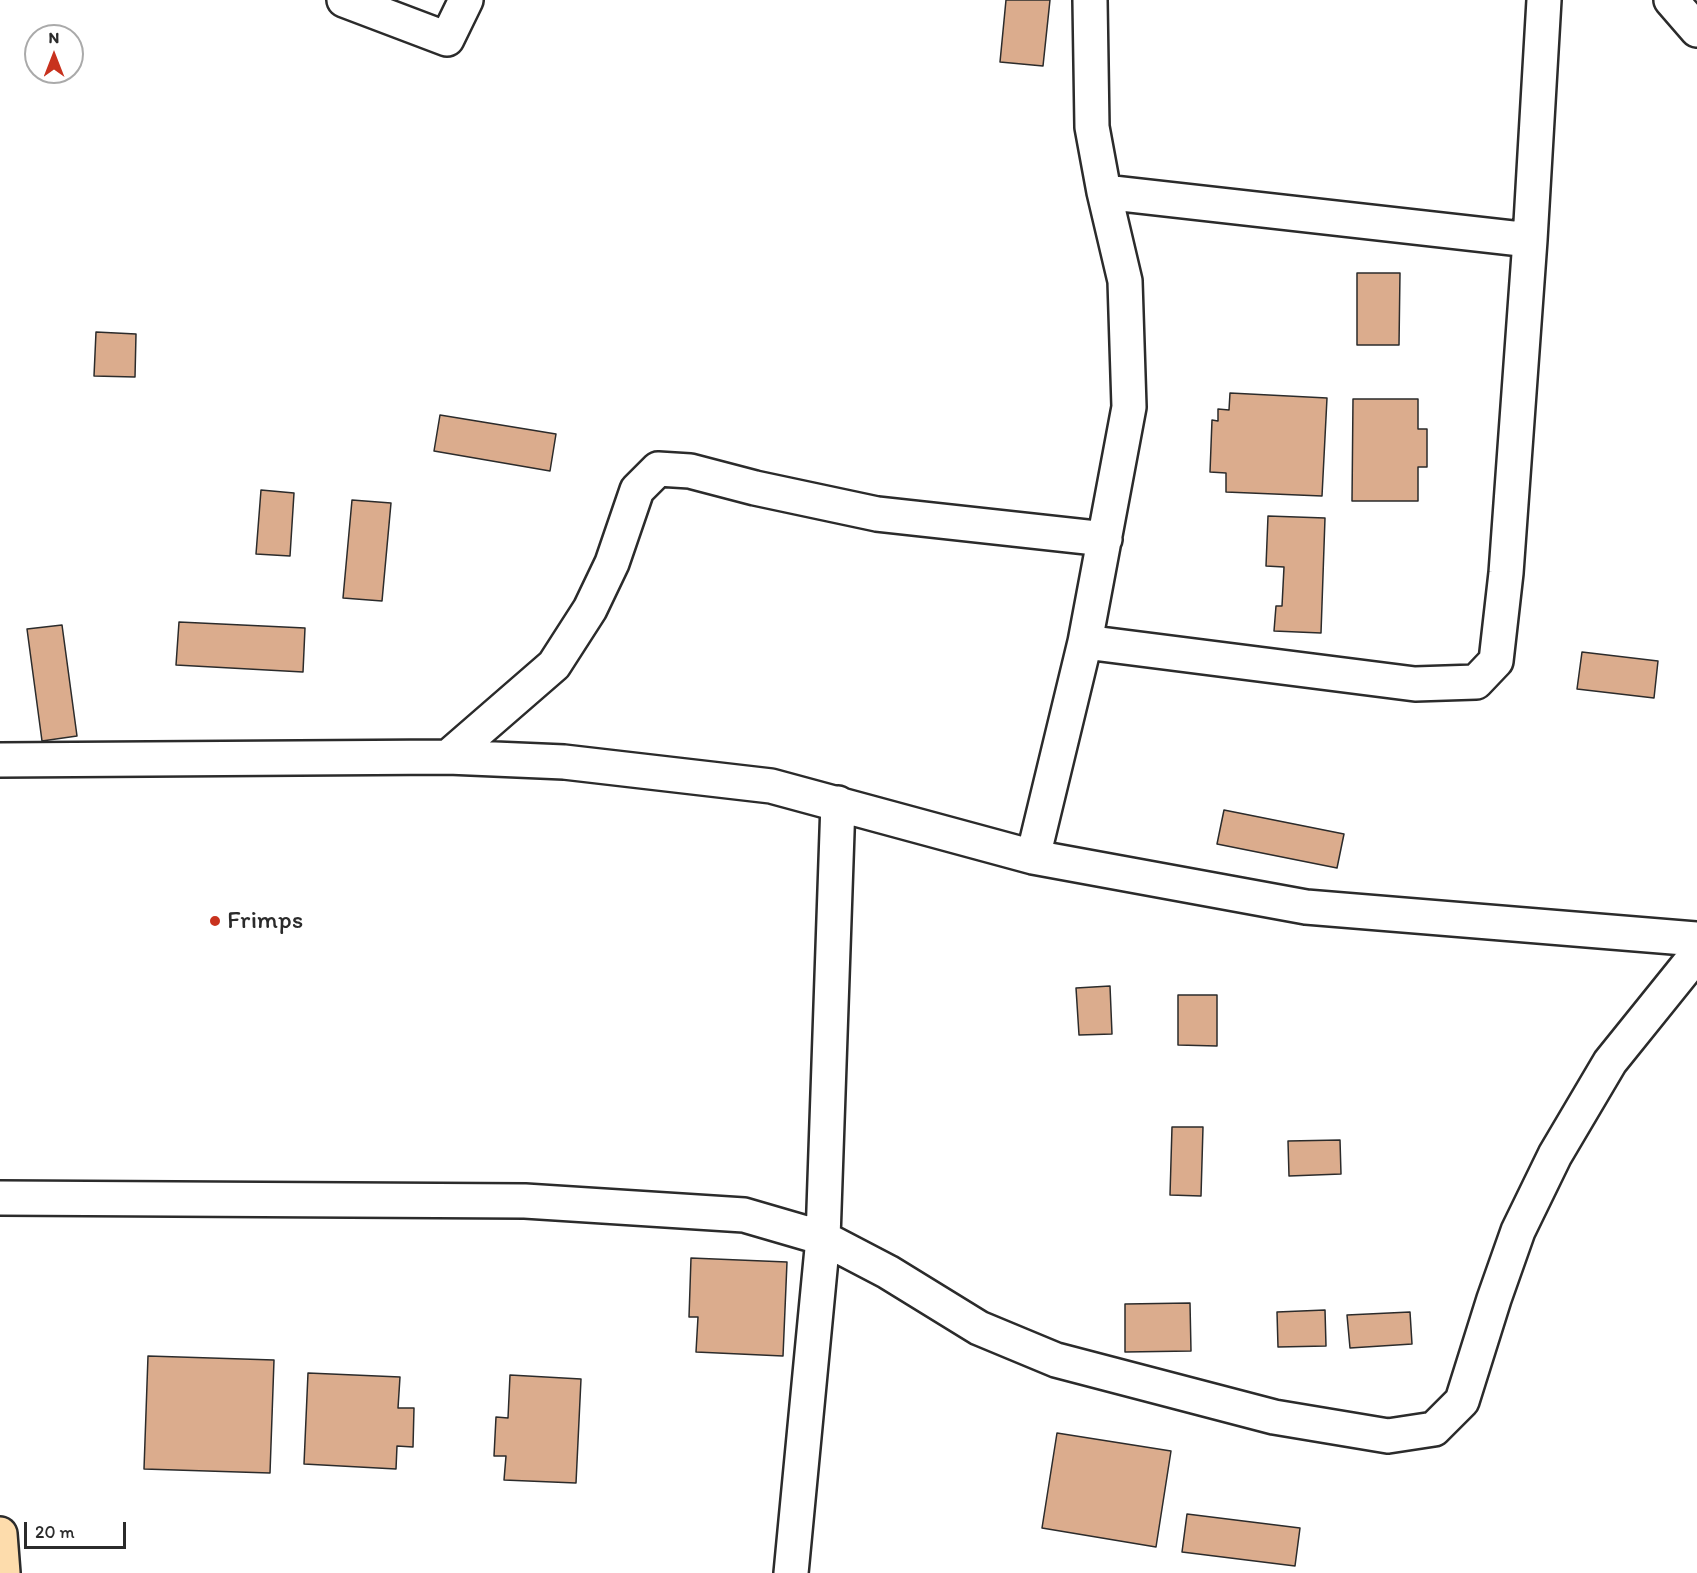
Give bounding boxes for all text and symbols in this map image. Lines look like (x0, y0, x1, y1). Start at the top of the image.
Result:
north arrow (24, 24, 84, 84)
text: N (49, 28, 59, 47)
place label: Frimps (227, 905, 303, 937)
marker: Frimps (208, 914, 222, 928)
scale bar (27, 1510, 129, 1548)
text: 20 m (35, 1521, 75, 1543)

